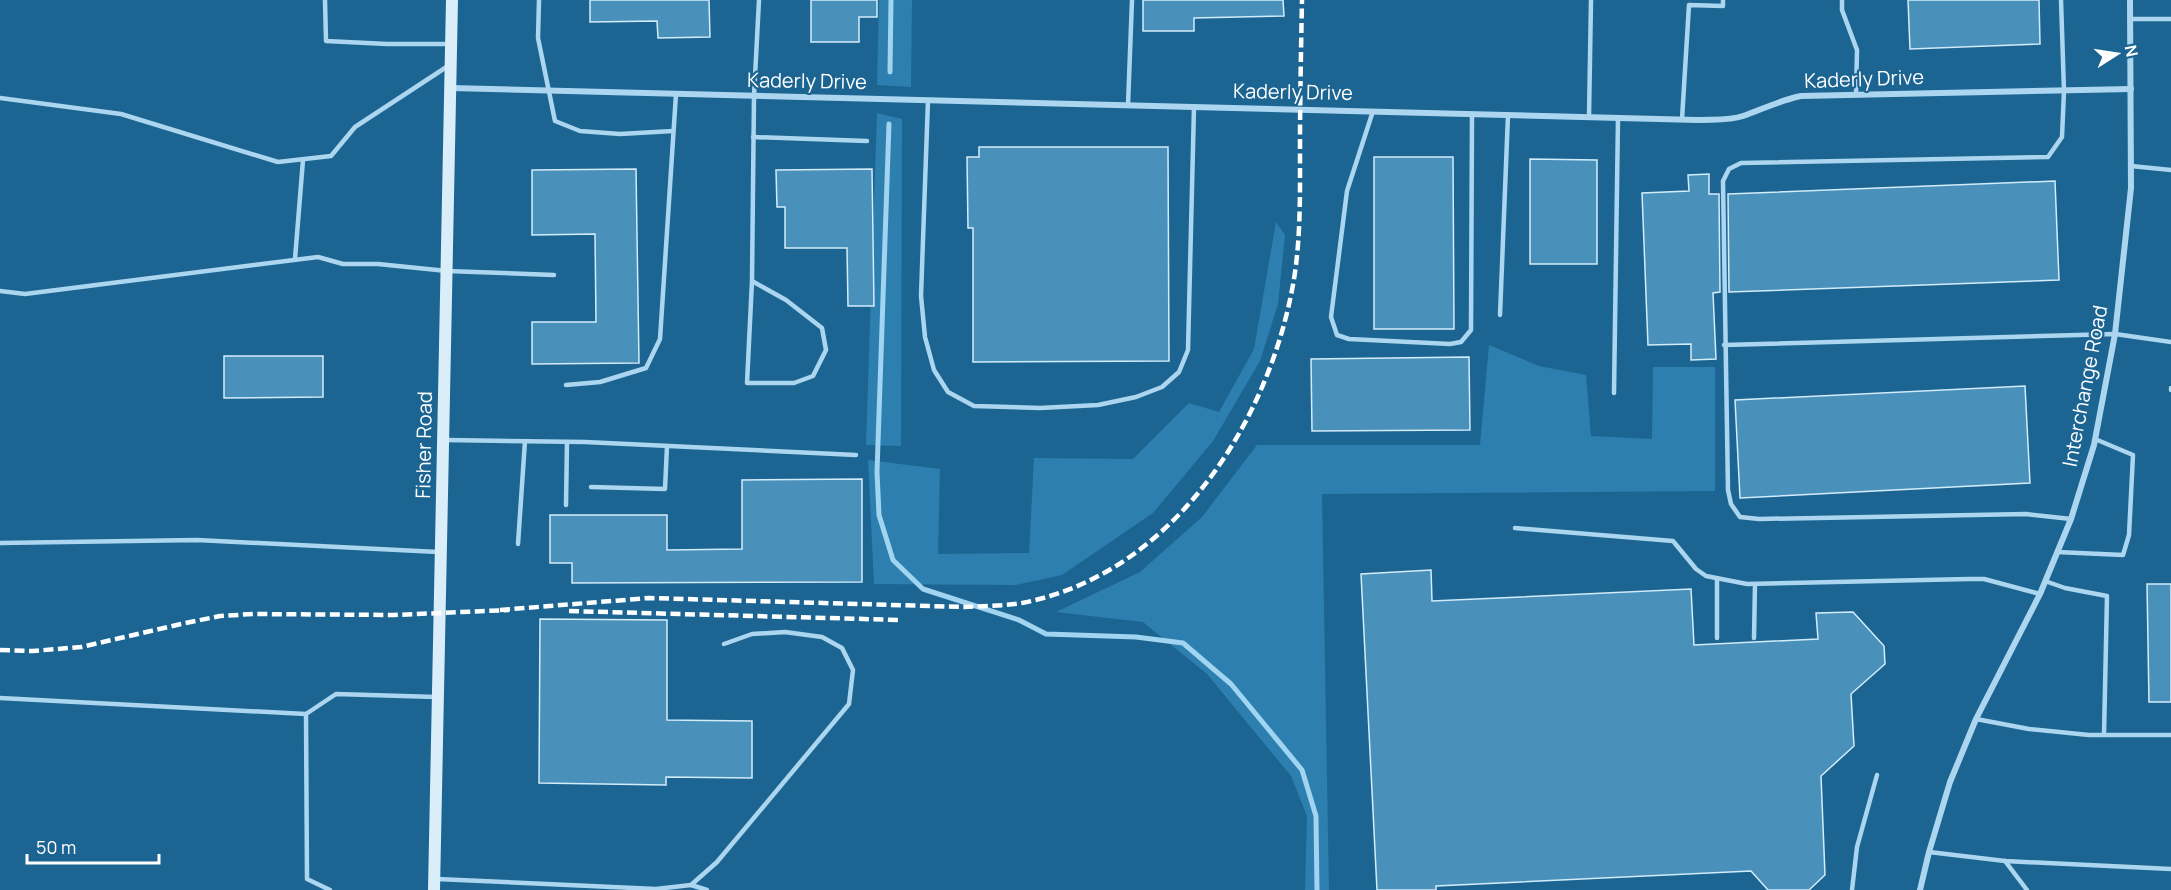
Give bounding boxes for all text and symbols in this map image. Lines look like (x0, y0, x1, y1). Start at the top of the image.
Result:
north arrow (2087, 24, 2147, 84)
text: N (2120, 43, 2144, 59)
street label: Kaderly Drive (1804, 63, 1924, 94)
street label: Kaderly Drive (747, 66, 867, 95)
street label: Kaderly Drive (1233, 77, 1353, 106)
street label: Interchange Road (2056, 303, 2113, 469)
street label: Fisher Road (409, 391, 438, 499)
scale bar (27, 827, 159, 865)
text: 50 m (36, 835, 76, 859)

